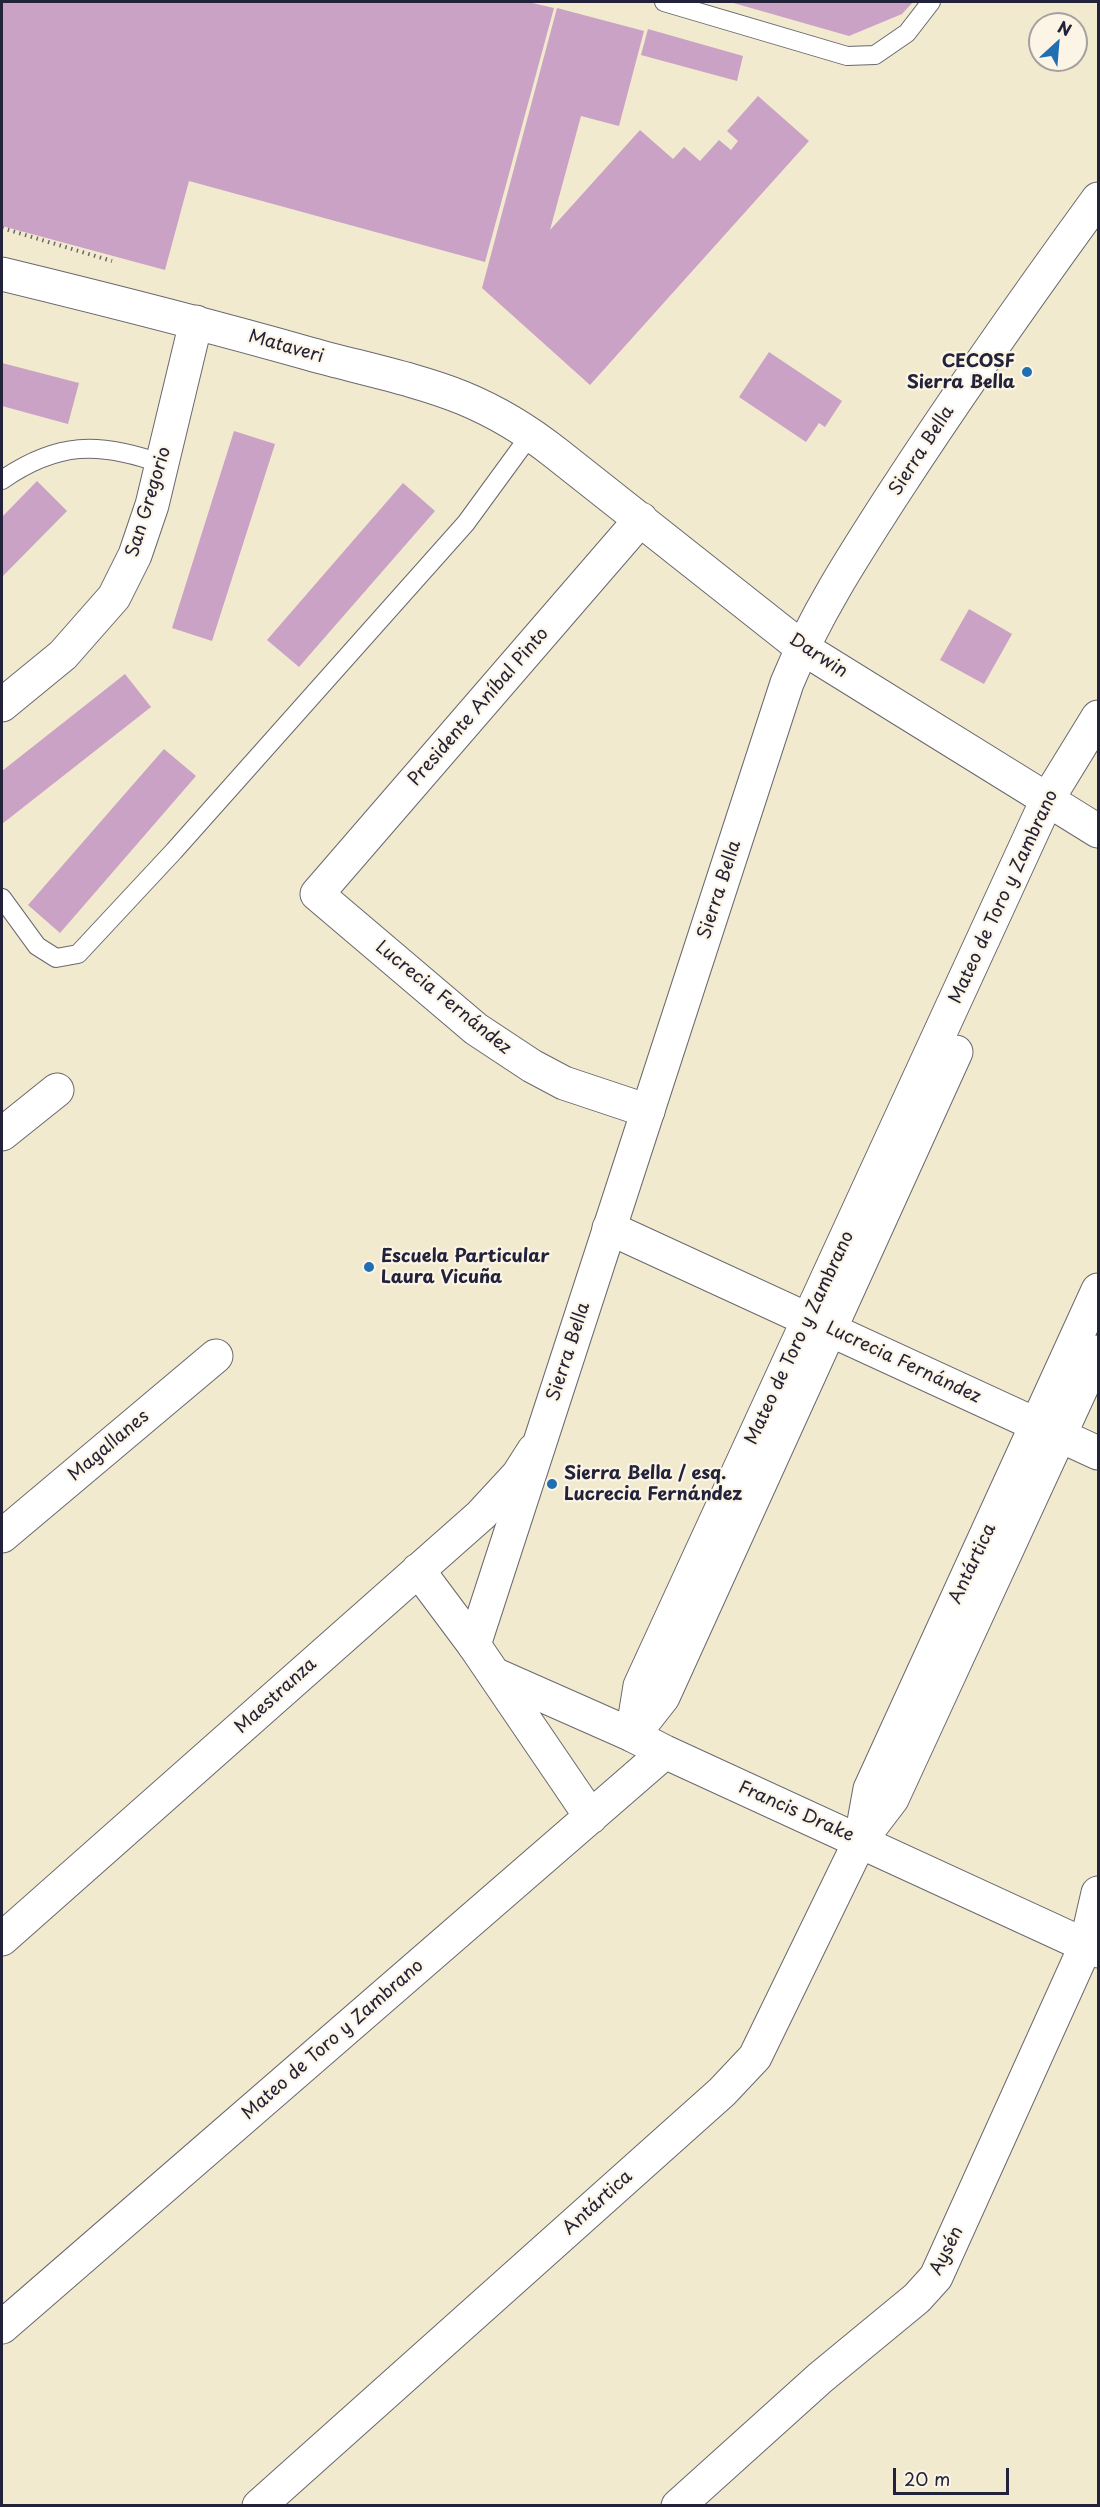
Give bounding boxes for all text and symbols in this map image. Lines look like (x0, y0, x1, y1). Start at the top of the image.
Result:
north arrow (1028, 12, 1088, 72)
text: N (1054, 14, 1076, 41)
street label: Mataveri (246, 326, 326, 368)
place label: CECOSF Sierra Bella (907, 351, 1015, 394)
marker: CECOSF Sierra Bella (1020, 365, 1034, 379)
street label: Sierra Bella (885, 402, 959, 500)
street label: San Gregorio (122, 444, 176, 560)
street label: Presidente Aníbal Pinto (404, 624, 554, 790)
street label: Darwin (785, 629, 851, 683)
street label: Mateo de Toro y Zambrano (945, 787, 1063, 1007)
street label: Sierra Bella (694, 838, 746, 942)
street label: Lucrecia Fernández (371, 937, 515, 1059)
street label: Mateo de Toro y Zambrano (741, 1228, 859, 1448)
place label: Escuela Particular Laura Vicuña (381, 1246, 550, 1288)
marker: Escuela Particular Laura Vicuña (362, 1260, 376, 1274)
street label: Sierra Bella (543, 1300, 595, 1404)
street label: Lucrecia Fernández (822, 1318, 984, 1408)
street label: Magallanes (64, 1406, 154, 1486)
place label: Sierra Bella / esq. Lucrecia Fernández (564, 1463, 742, 1506)
marker: Sierra Bella / esq. Lucrecia Fernández (545, 1477, 559, 1491)
street label: Antártica (945, 1520, 1001, 1608)
street label: Maestranza (231, 1654, 321, 1738)
street label: Francis Drake (735, 1777, 857, 1847)
street label: Mateo de Toro y Zambrano (238, 1955, 428, 2125)
street label: Antártica (559, 2166, 637, 2240)
street label: Aysén (926, 2223, 968, 2279)
scale bar (896, 2456, 1012, 2494)
text: 20 m (904, 2465, 950, 2492)

